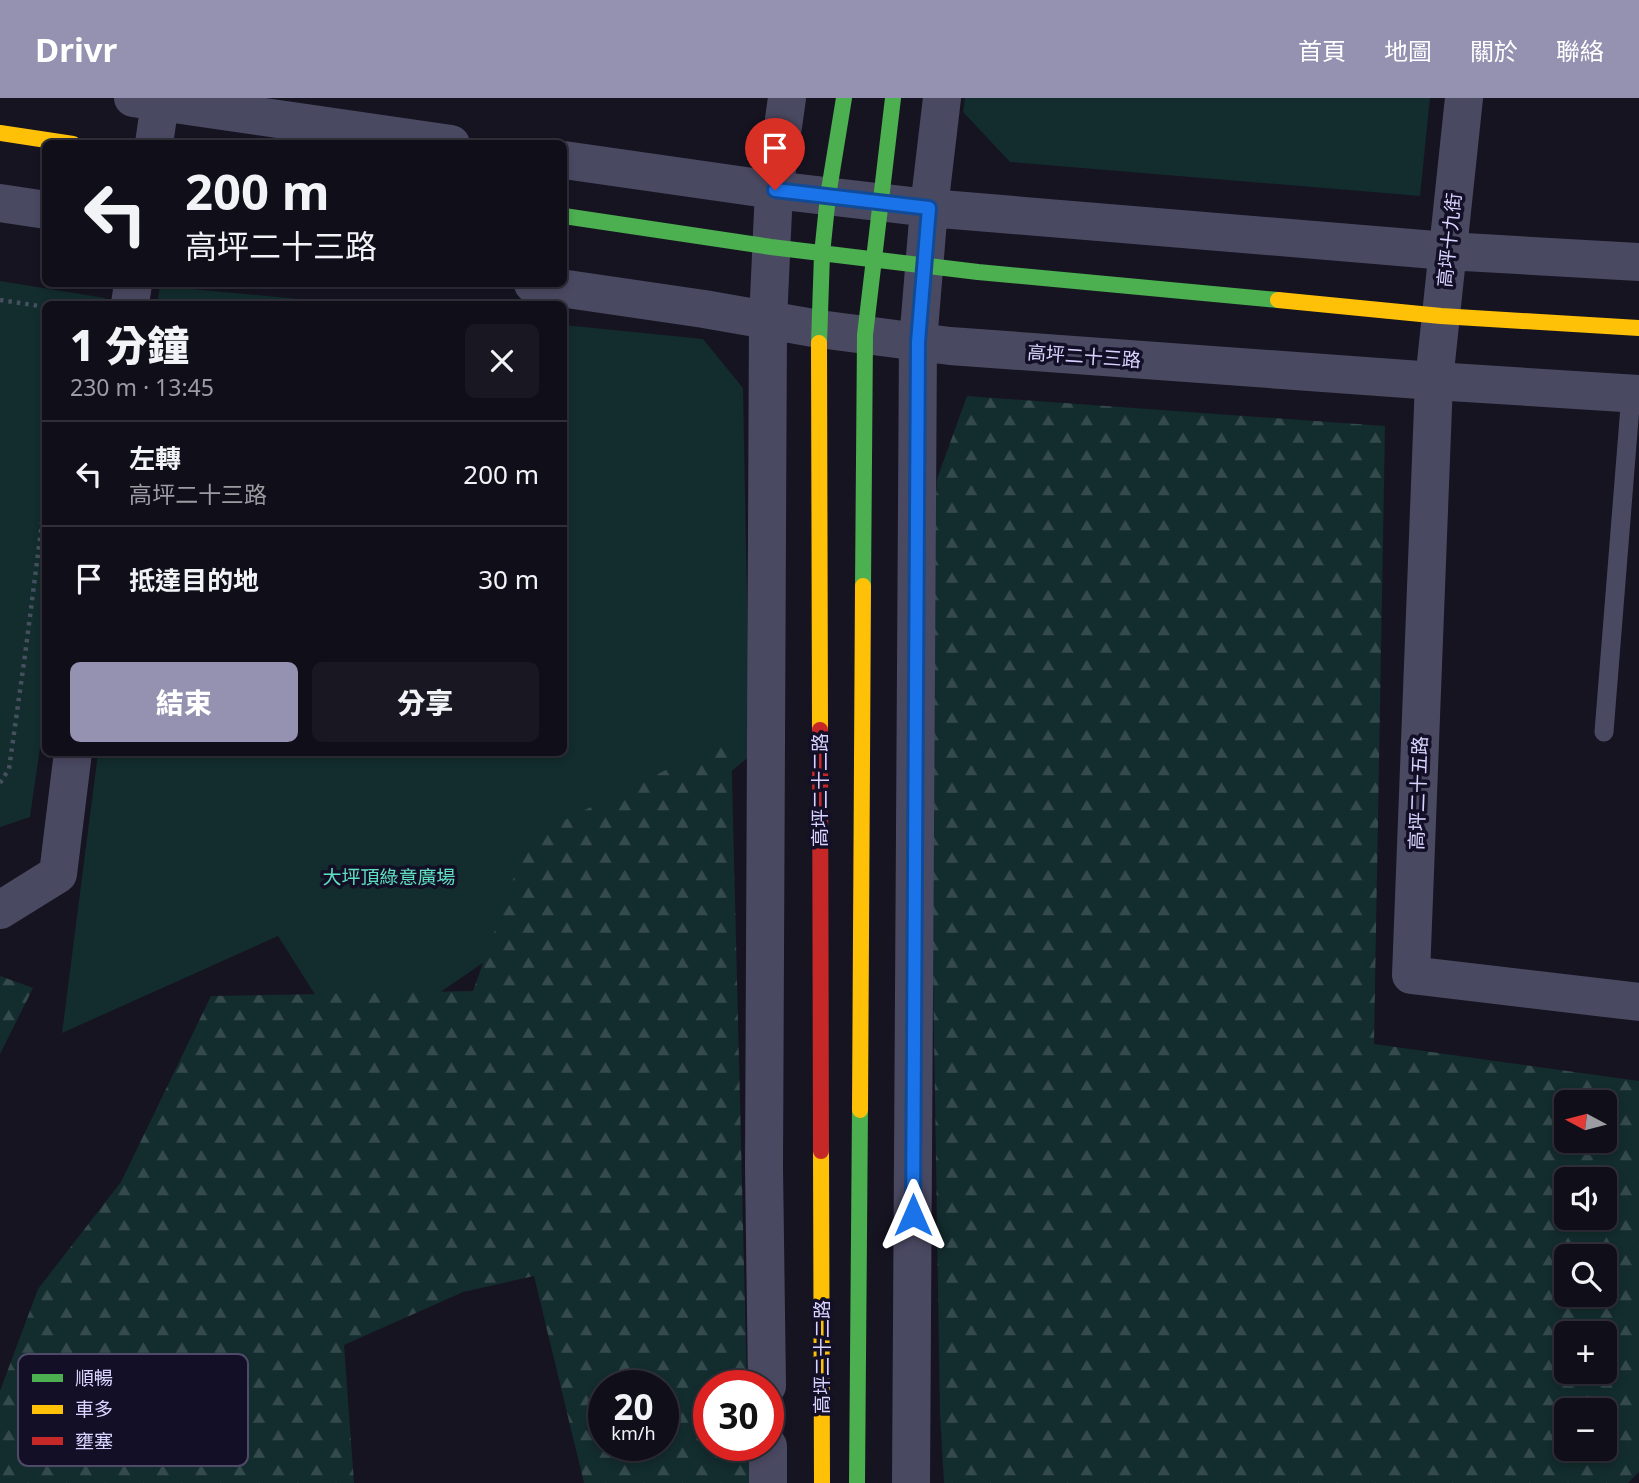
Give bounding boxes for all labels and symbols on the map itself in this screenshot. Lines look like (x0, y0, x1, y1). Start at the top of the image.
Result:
pin (745, 118, 805, 190)
street label: 高坪十九街 (1431, 191, 1467, 289)
street label: 高坪二十三路 (1026, 339, 1142, 373)
street label: 高坪二十二路 (807, 733, 833, 847)
street label: 高坪二十五路 (1403, 736, 1433, 850)
park label: 大坪頂綠意廣場 (322, 864, 456, 890)
north arrow (1554, 1090, 1617, 1153)
position arrow (876, 1178, 950, 1252)
street label: 高坪二十二路 (809, 1300, 835, 1414)
legend (18, 1354, 248, 1466)
text: 順暢 (75, 1365, 113, 1391)
speed limit sign: 30 (693, 1370, 784, 1461)
text: 車多 (75, 1396, 113, 1422)
text: 壅塞 (75, 1428, 113, 1454)

